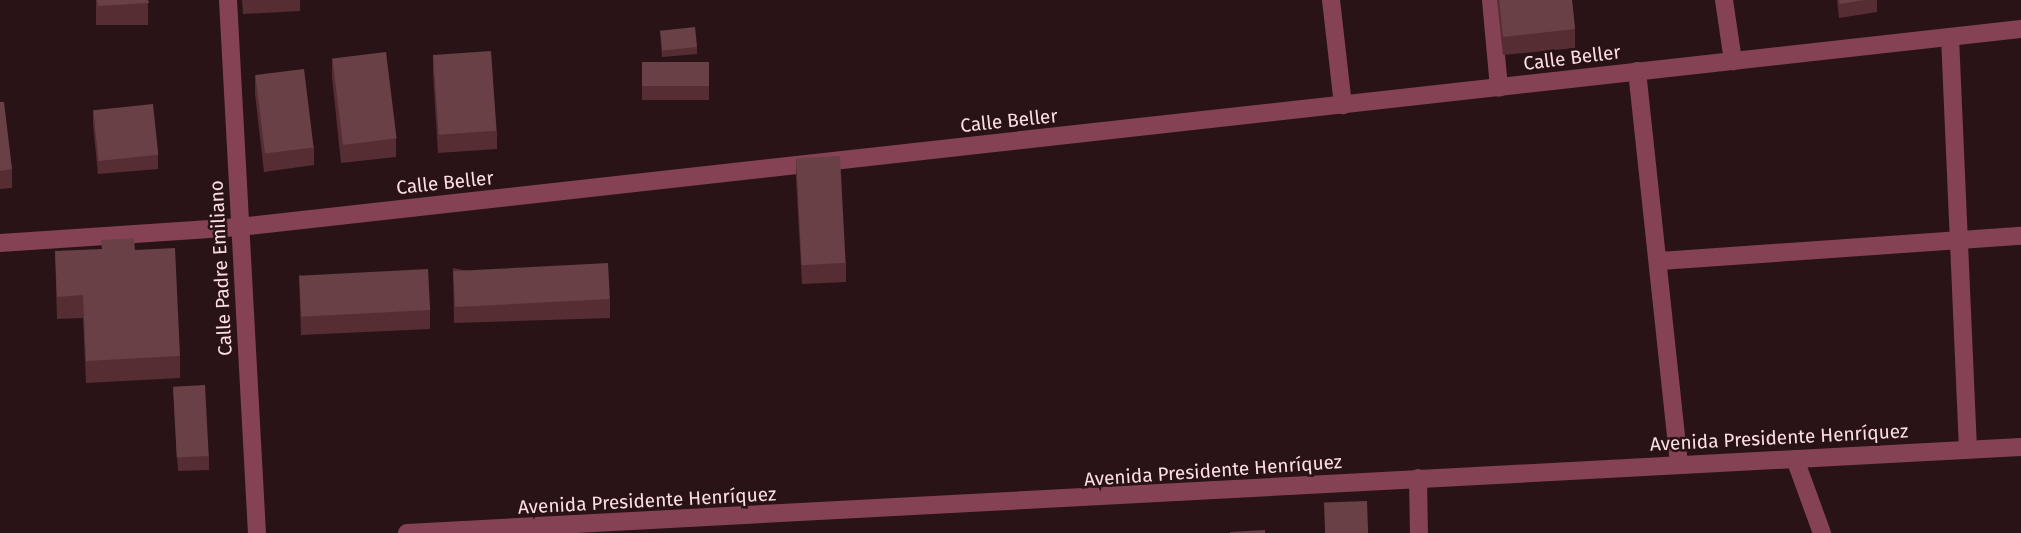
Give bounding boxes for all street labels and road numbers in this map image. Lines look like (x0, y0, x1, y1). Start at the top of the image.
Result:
street label: Calle Beller (1522, 41, 1622, 75)
street label: Calle Beller (959, 105, 1059, 137)
street label: Calle Beller (395, 167, 495, 199)
street label: Calle Padre Emiliano (205, 180, 237, 356)
street label: Avenida Presidente Henríquez (1649, 420, 1909, 456)
street label: Avenida Presidente Henríquez (1083, 451, 1343, 491)
street label: Avenida Presidente Henríquez (517, 483, 777, 519)

